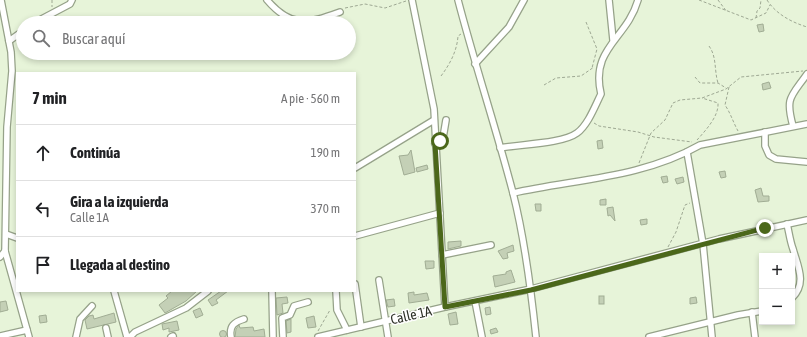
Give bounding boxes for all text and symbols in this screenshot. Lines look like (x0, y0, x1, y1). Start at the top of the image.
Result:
search box (16, 16, 356, 60)
icon: search (30, 27, 52, 49)
text: Buscar aquí (62, 30, 125, 47)
text: 7 min (32, 88, 67, 108)
text: A pie · 560 m (281, 91, 340, 106)
route start (431, 132, 449, 150)
icon: ahead (32, 142, 54, 164)
text: Continúa (70, 144, 120, 161)
text: 190 m (311, 145, 340, 160)
text: Gira a la izquierda (70, 193, 168, 210)
icon: left (32, 198, 54, 220)
text: 370 m (311, 201, 340, 216)
text: Calle 1A (70, 210, 109, 225)
route end (756, 219, 774, 237)
map controls (759, 253, 795, 325)
button: + (759, 253, 795, 289)
icon: arrive (32, 254, 54, 276)
text: Llegada al destino (70, 256, 170, 273)
button: − (759, 289, 795, 325)
street label: Calle 1A (389, 302, 433, 327)

